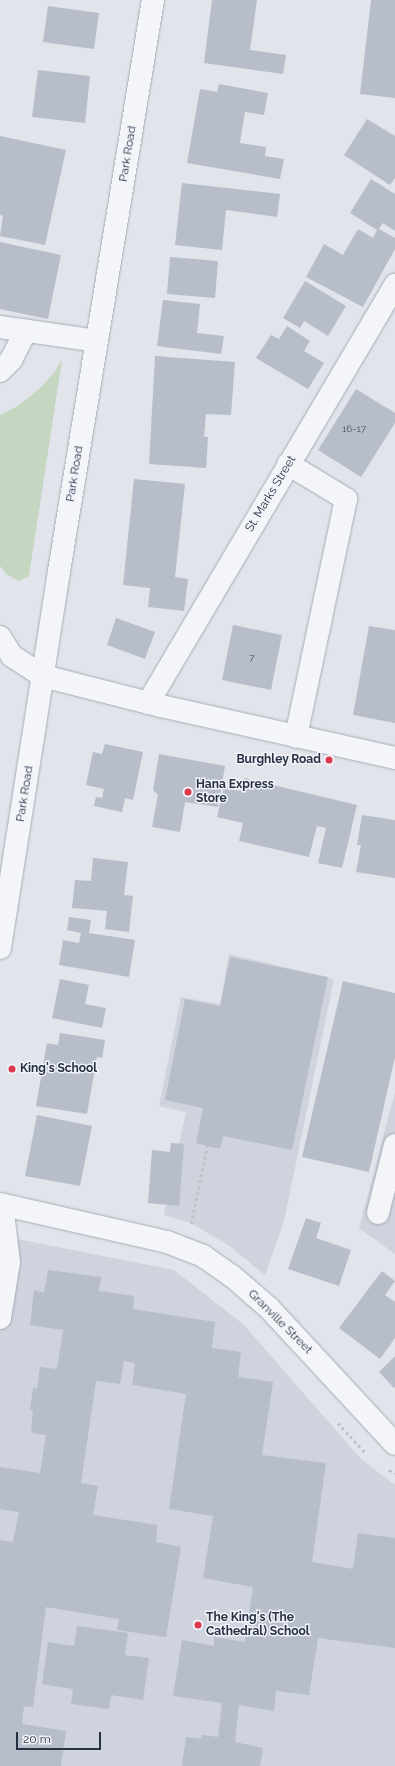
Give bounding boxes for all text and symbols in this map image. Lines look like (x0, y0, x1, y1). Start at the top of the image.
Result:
street label: Park Road (116, 125, 140, 183)
house number: 16-17 (342, 423, 366, 435)
street label: Park Road (63, 445, 87, 503)
street label: St. Marks Street (243, 453, 299, 535)
house number: 7 (249, 652, 255, 664)
place label: Burghley Road (236, 753, 321, 767)
marker: Burghley Road (324, 755, 334, 765)
street label: Park Road (13, 765, 37, 823)
place label: Hana Express Store (196, 778, 274, 806)
marker: Hana Express Store (183, 787, 193, 797)
place label: King's School (20, 1062, 97, 1076)
marker: King's School (7, 1064, 17, 1074)
street label: Granville Street (245, 1287, 315, 1357)
place label: The King's (The Cathedral) School (206, 1611, 309, 1639)
marker: The King's (The Cathedral) School (193, 1620, 203, 1630)
scale bar (18, 1724, 103, 1750)
text: 20 m (23, 1732, 51, 1746)

